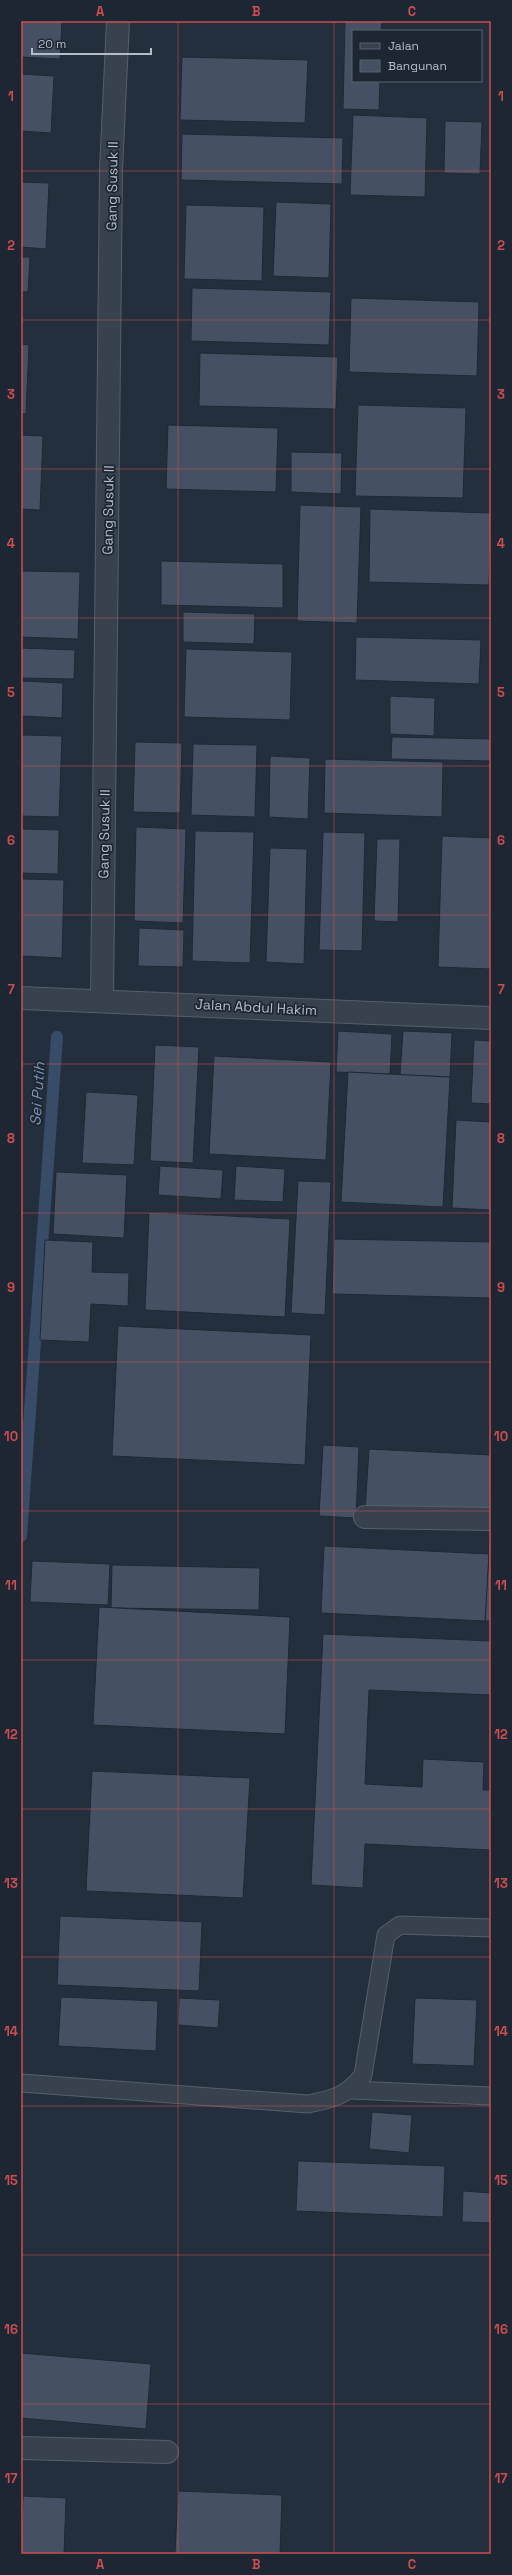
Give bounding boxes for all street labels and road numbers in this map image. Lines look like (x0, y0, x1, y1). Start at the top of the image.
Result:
street label: Gang Susuk II (102, 141, 122, 231)
street label: Gang Susuk II (98, 465, 118, 555)
street label: Gang Susuk II (94, 789, 114, 879)
street label: Jalan Abdul Hakim (195, 995, 317, 1019)

